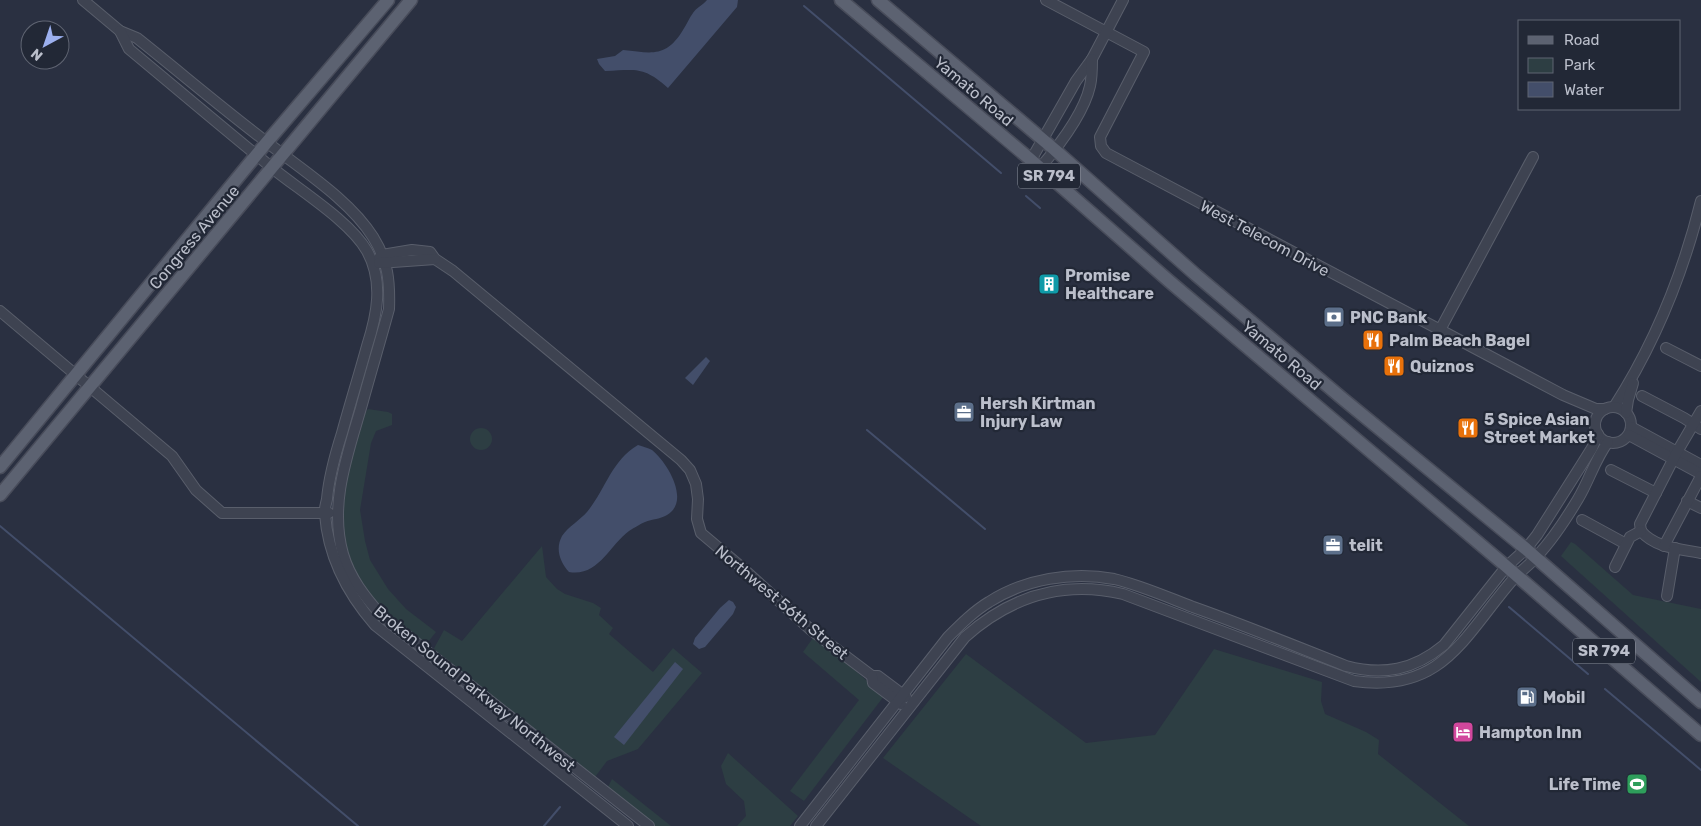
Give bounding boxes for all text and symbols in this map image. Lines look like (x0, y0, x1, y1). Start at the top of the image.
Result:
north arrow (20, 20, 70, 70)
legend (1518, 20, 1681, 110)
text: Road (1564, 31, 1600, 49)
text: N (28, 45, 46, 64)
street label: Yamato Road (930, 53, 1017, 130)
text: Park (1564, 56, 1595, 74)
text: Water (1564, 81, 1604, 99)
road number: SR 794 (1018, 164, 1080, 188)
street label: Congress Avenue (145, 181, 243, 293)
street label: West Telecom Drive (1197, 196, 1333, 281)
place label: Promise Healthcare (1065, 266, 1154, 303)
building icon: Promise Healthcare (1037, 272, 1061, 296)
bank icon: PNC Bank (1322, 305, 1346, 329)
place label: PNC Bank (1350, 308, 1428, 327)
street label: Yamato Road (1238, 317, 1325, 394)
restaurant icon: Palm Beach Bagel (1361, 328, 1385, 352)
place label: Palm Beach Bagel (1389, 331, 1530, 350)
restaurant icon: Quiznos (1382, 354, 1406, 378)
place label: Quiznos (1410, 357, 1474, 376)
place label: Hersh Kirtman Injury Law (980, 394, 1096, 431)
office icon: Hersh Kirtman Injury Law (952, 400, 976, 424)
place label: 5 Spice Asian Street Market (1484, 410, 1596, 447)
restaurant icon: 5 Spice Asian Street Market (1456, 416, 1480, 440)
office icon: telit (1321, 533, 1345, 557)
place label: telit (1349, 536, 1383, 555)
street label: Northwest 56th Street (711, 541, 852, 663)
street label: Broken Sound Parkway Northwest (370, 601, 579, 775)
road number: SR 794 (1573, 638, 1635, 664)
fuel station icon: Mobil (1515, 685, 1539, 709)
place label: Mobil (1543, 688, 1585, 707)
hotel icon: Hampton Inn (1451, 720, 1475, 744)
place label: Hampton Inn (1479, 723, 1582, 742)
sports icon: Life Time (1625, 772, 1649, 796)
place label: Life Time (1549, 775, 1621, 794)

